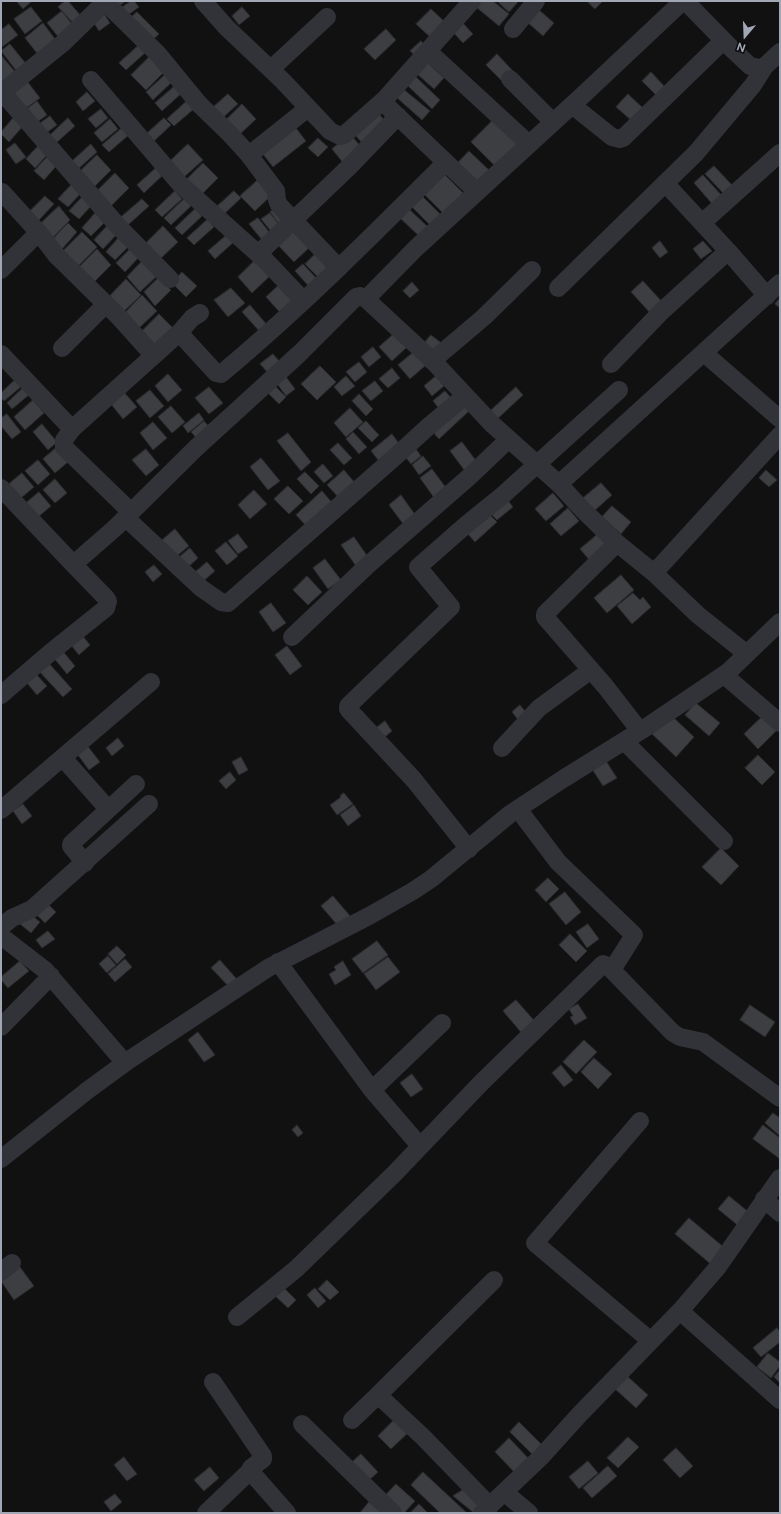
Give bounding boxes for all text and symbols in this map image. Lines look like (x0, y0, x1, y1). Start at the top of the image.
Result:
north arrow (725, 16, 765, 56)
text: N (735, 40, 747, 54)

